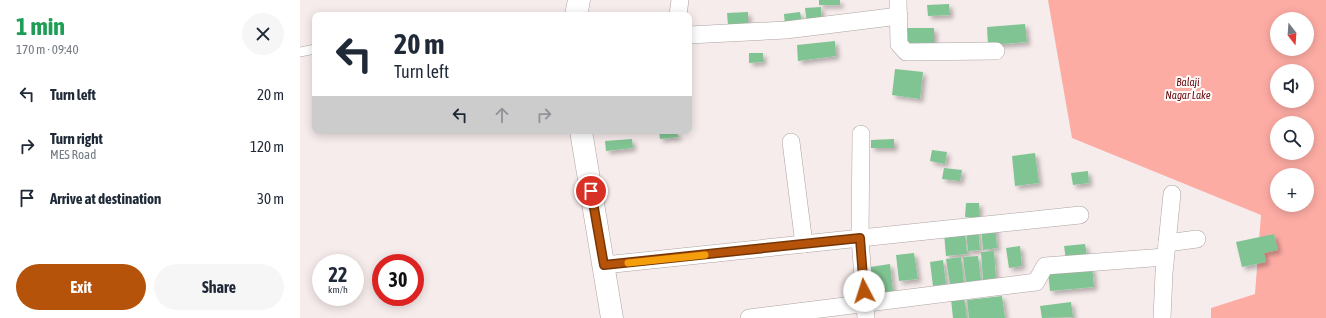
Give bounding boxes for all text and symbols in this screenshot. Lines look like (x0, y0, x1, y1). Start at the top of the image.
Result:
north arrow (1270, 12, 1314, 56)
map controls (1270, 12, 1314, 212)
text: 1 min (16, 13, 65, 40)
button: close (242, 13, 284, 55)
icon: left (328, 28, 380, 80)
text: 20 m (394, 28, 444, 60)
text: 170 m · 09:40 (16, 42, 79, 57)
text: Turn left (394, 61, 449, 82)
button: sound (1270, 64, 1314, 108)
water label: Balaji Nagar Lake (1165, 76, 1211, 101)
icon: left (16, 83, 38, 105)
text: Turn left (50, 86, 96, 103)
text: 20 m (257, 86, 284, 103)
icon: left (449, 104, 471, 126)
icon: ahead (491, 104, 513, 126)
icon: right (533, 104, 555, 126)
button: search (1270, 116, 1314, 160)
text: Turn right (50, 130, 103, 147)
icon: right (16, 135, 38, 157)
text: 120 m (250, 138, 284, 155)
text: MES Road (50, 147, 96, 162)
button: + (1270, 168, 1314, 212)
pin (574, 174, 608, 208)
icon: arrive (580, 180, 602, 202)
icon: arrive (16, 187, 38, 209)
text: Arrive at destination (50, 190, 161, 207)
text: 30 m (257, 190, 284, 207)
speed limit sign: 30 (372, 254, 424, 306)
text: 22 (329, 263, 347, 286)
button: Exit (16, 264, 146, 310)
button: Share (154, 264, 284, 310)
position arrow (843, 270, 885, 312)
text: km/h (328, 284, 348, 295)

